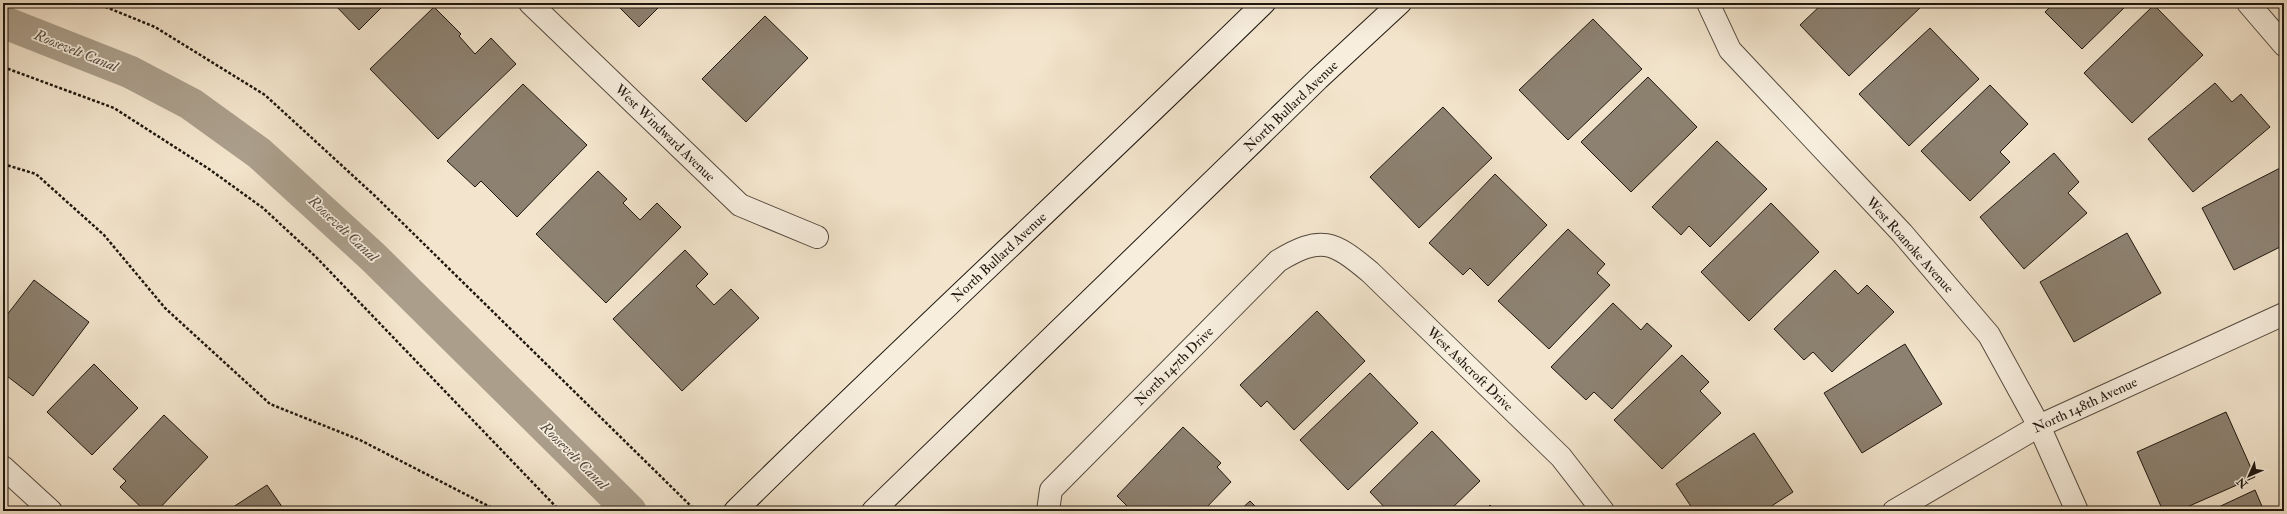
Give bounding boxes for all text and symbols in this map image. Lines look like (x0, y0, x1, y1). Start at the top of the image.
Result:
water label: Roosevelt Canal (30, 25, 122, 77)
street label: North Bullard Avenue (1241, 57, 1342, 155)
street label: West Windward Avenue (611, 80, 719, 185)
water label: Roosevelt Canal (303, 191, 383, 267)
street label: West Roanoke Avenue (1862, 193, 1958, 297)
street label: North Bullard Avenue (948, 208, 1050, 305)
street label: North 147th Drive (1131, 323, 1217, 409)
street label: West Ashcroft Drive (1422, 323, 1517, 415)
street label: North 148th Avenue (2030, 373, 2140, 437)
water label: Roosevelt Canal (535, 417, 613, 495)
north arrow (2229, 456, 2269, 496)
text: N (2233, 474, 2251, 492)

